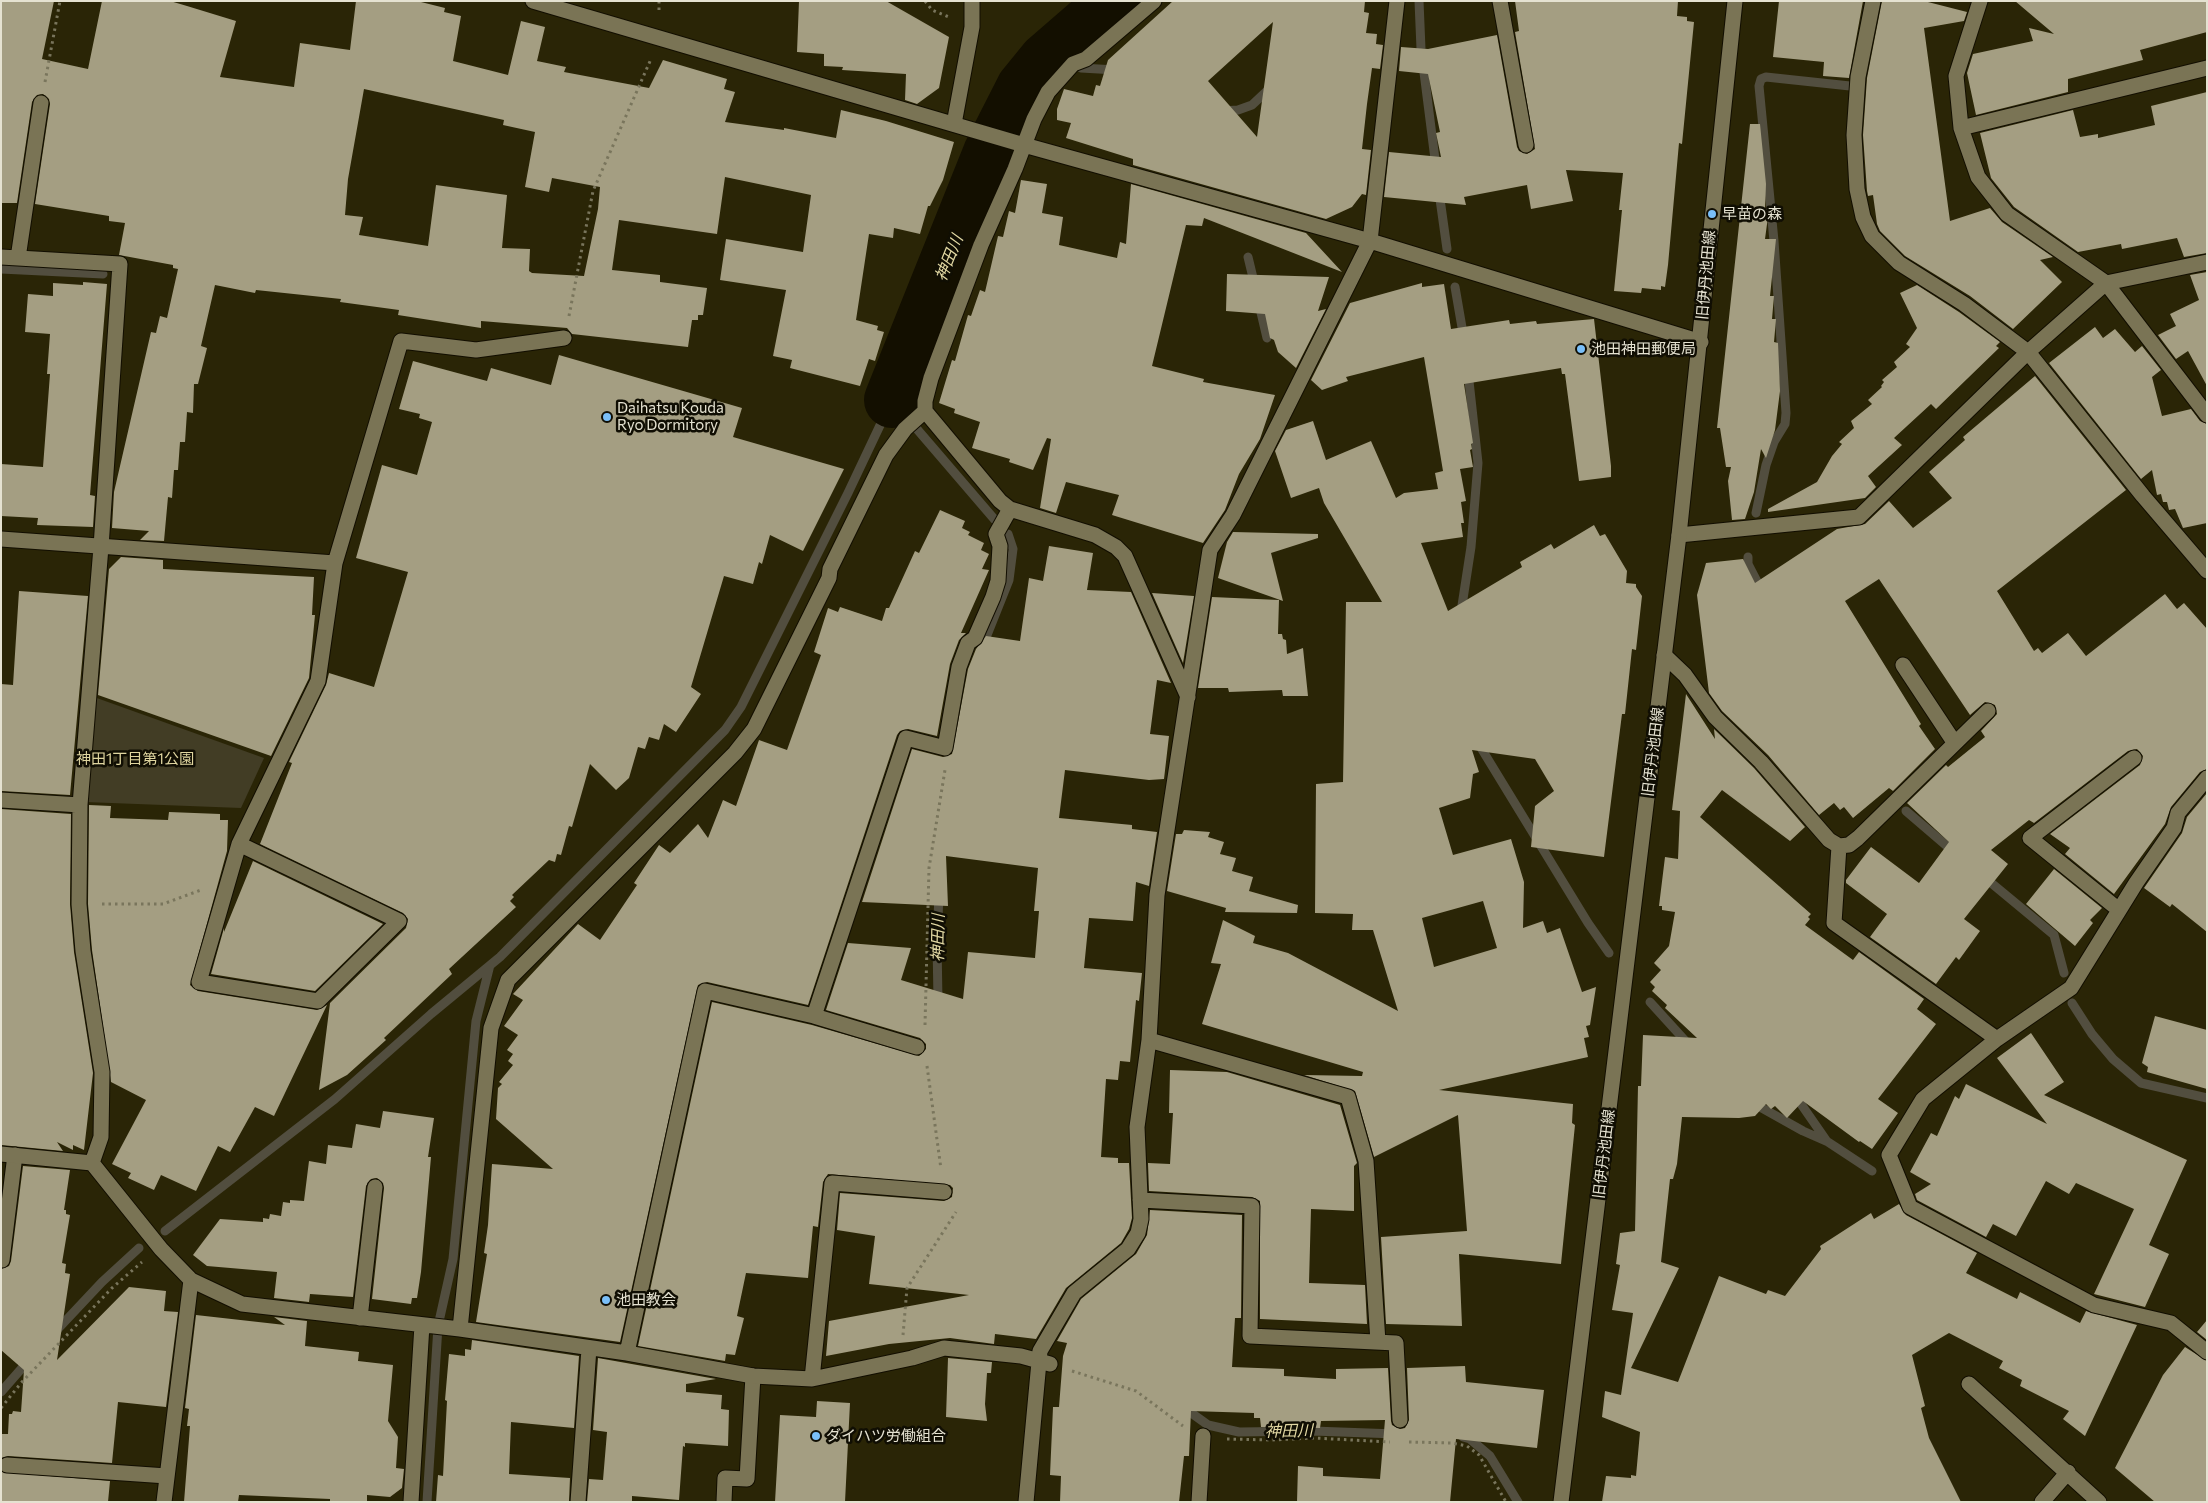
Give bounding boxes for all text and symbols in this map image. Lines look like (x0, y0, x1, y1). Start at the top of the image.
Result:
place label: 早苗の森 (1722, 205, 1782, 223)
marker: 早苗の森 (1706, 208, 1718, 220)
street label: 旧伊丹池田線 (1693, 229, 1719, 321)
water label: 神田川 (931, 232, 967, 284)
place label: 池田神田郵便局 (1591, 340, 1696, 358)
marker: 池田神田郵便局 (1575, 343, 1587, 355)
place label: Daihatsu Kouda Ryo Dormitory (617, 399, 724, 434)
marker: Daihatsu Kouda Ryo Dormitory (601, 411, 613, 423)
street label: 旧伊丹池田線 (1639, 706, 1667, 798)
park label: 神田1丁目第1公園 (76, 750, 194, 768)
water label: 神田川 (928, 914, 948, 962)
street label: 旧伊丹池田線 (1590, 1108, 1618, 1200)
place label: 池田教会 (616, 1291, 676, 1309)
marker: 池田教会 (600, 1294, 612, 1306)
water label: 神田川 (1265, 1421, 1313, 1441)
place label: ダイハツ労働組合 (826, 1427, 946, 1445)
marker: ダイハツ労働組合 (810, 1430, 822, 1442)

